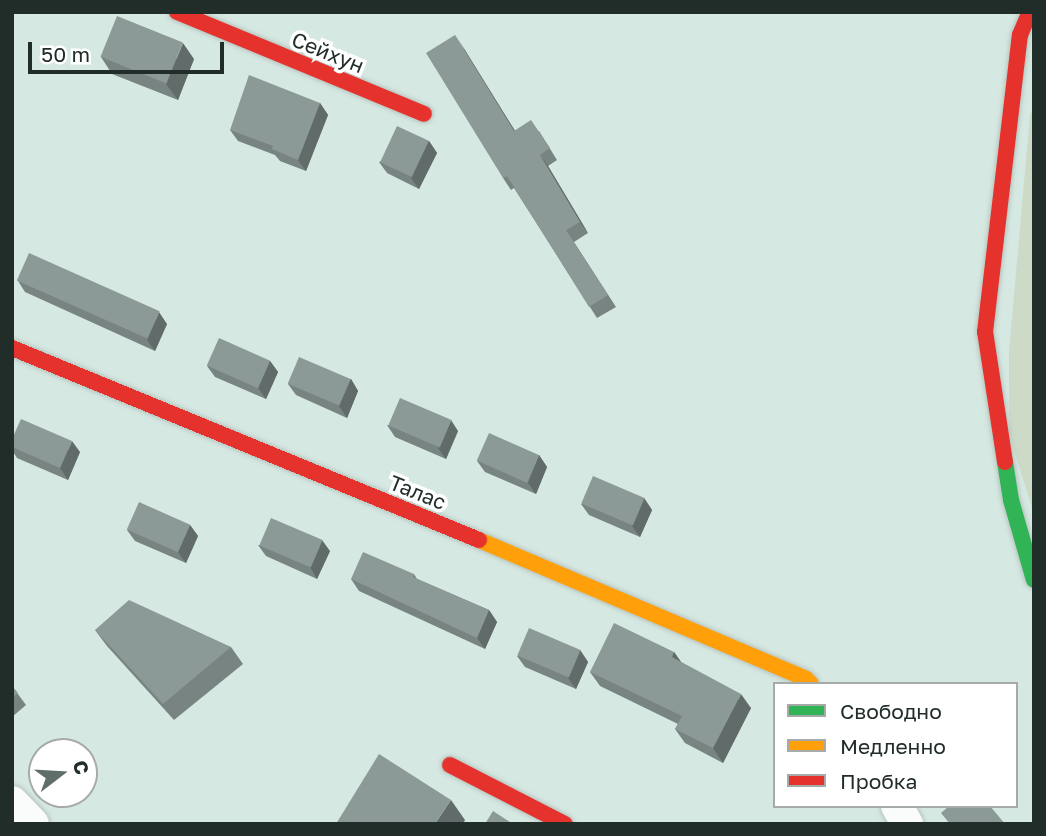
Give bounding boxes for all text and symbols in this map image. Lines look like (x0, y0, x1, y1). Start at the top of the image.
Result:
street label: Сейхун (288, 26, 368, 78)
scale bar (32, 28, 228, 72)
text: 50 m (41, 41, 90, 67)
street label: Талас (386, 469, 450, 515)
legend (773, 682, 1018, 808)
text: Свободно (840, 698, 942, 724)
text: Медленно (840, 733, 946, 759)
north arrow (28, 738, 98, 808)
text: С (69, 757, 95, 777)
text: Пробка (840, 768, 918, 794)

